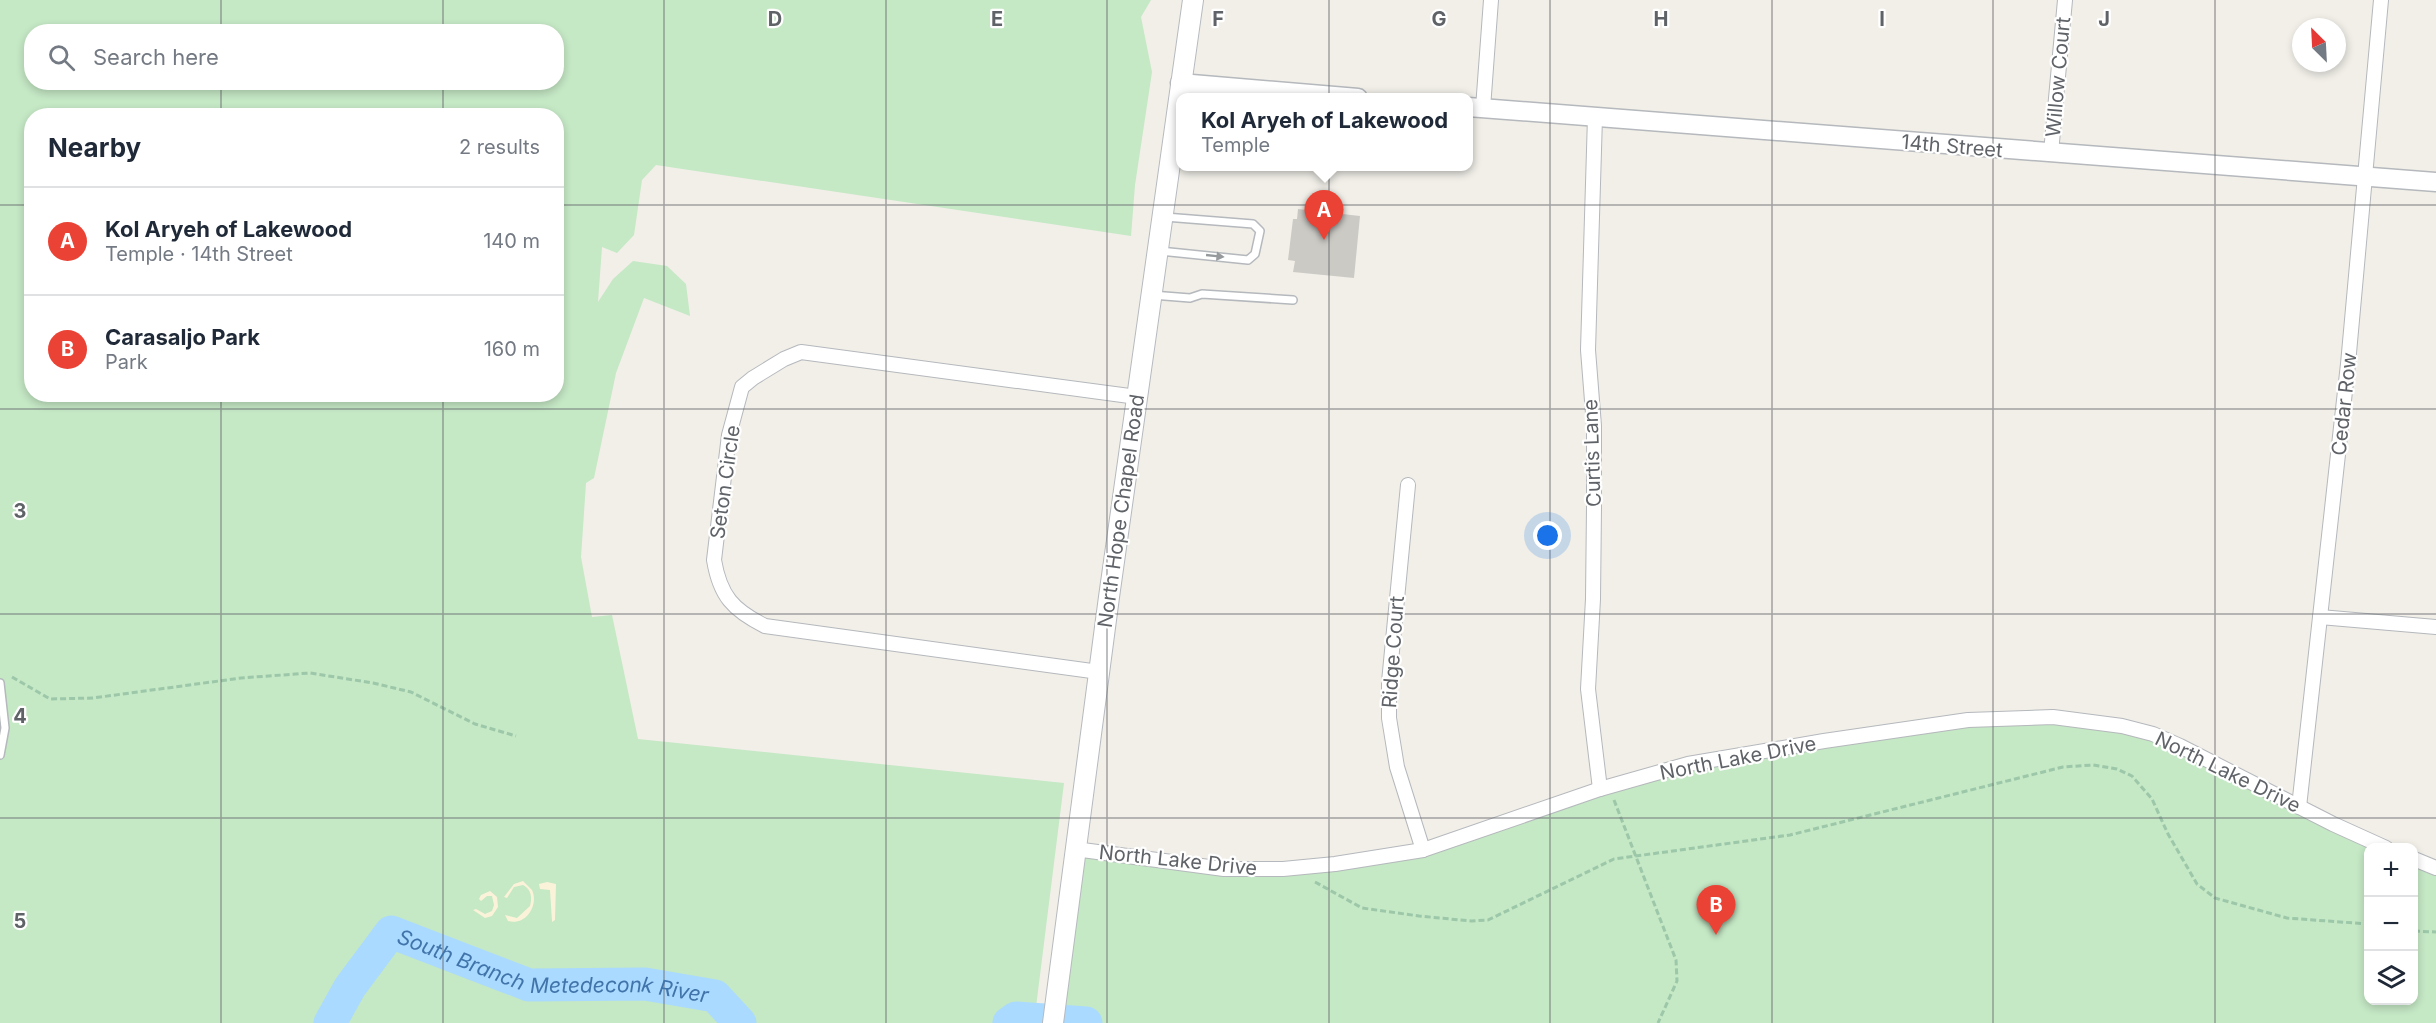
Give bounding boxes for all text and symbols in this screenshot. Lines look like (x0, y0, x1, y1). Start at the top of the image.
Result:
text: D (768, 7, 782, 31)
text: E (991, 7, 1003, 31)
text: F (1212, 7, 1224, 31)
text: G (1431, 7, 1447, 31)
text: H (1654, 7, 1668, 31)
text: I (1879, 7, 1885, 31)
text: J (2098, 7, 2110, 31)
street label: Willow Court (2041, 15, 2075, 138)
north arrow (2292, 18, 2346, 72)
search box (24, 24, 564, 90)
icon: search (45, 41, 78, 74)
text: Search here (93, 44, 219, 70)
popup (1176, 93, 1473, 171)
text: Kol Aryeh of Lakewood (1201, 107, 1448, 133)
street label: 14th Street (1900, 130, 2004, 162)
text: Nearby (48, 132, 141, 163)
text: Temple (1201, 133, 1270, 157)
text: 2 results (459, 135, 540, 159)
pin: A (1304, 190, 1344, 240)
text: Kol Aryeh of Lakewood (105, 216, 352, 242)
text: A (60, 229, 75, 253)
text: 140 m (483, 229, 540, 253)
text: Temple · 14th Street (105, 242, 293, 266)
one-way arrow (1206, 251, 1225, 261)
text: Carasaljo Park (105, 324, 260, 350)
text: B (61, 337, 74, 361)
text: 160 m (484, 337, 540, 361)
text: Park (105, 350, 148, 374)
street label: Cedar Row (2327, 351, 2361, 457)
street label: North Hope Chapel Road (1093, 393, 1149, 629)
street label: Curtis Lane (1578, 399, 1606, 507)
street label: Seton Circle (705, 423, 745, 541)
text: 3 (14, 499, 26, 523)
your location (1533, 521, 1562, 550)
street label: Ridge Court (1377, 595, 1409, 709)
text: 4 (13, 704, 27, 728)
street label: North Lake Drive (2151, 726, 2305, 818)
street label: North Lake Drive (1658, 731, 1818, 785)
street label: North Lake Drive (1098, 840, 1258, 880)
map controls (2364, 843, 2418, 1005)
button: + (2364, 843, 2418, 897)
pin: B (1696, 886, 1736, 935)
button: − (2364, 897, 2418, 951)
text: 5 (14, 909, 26, 933)
water label: South Branch Metedeconk River (394, 923, 712, 1007)
button: layers (2364, 951, 2418, 1005)

